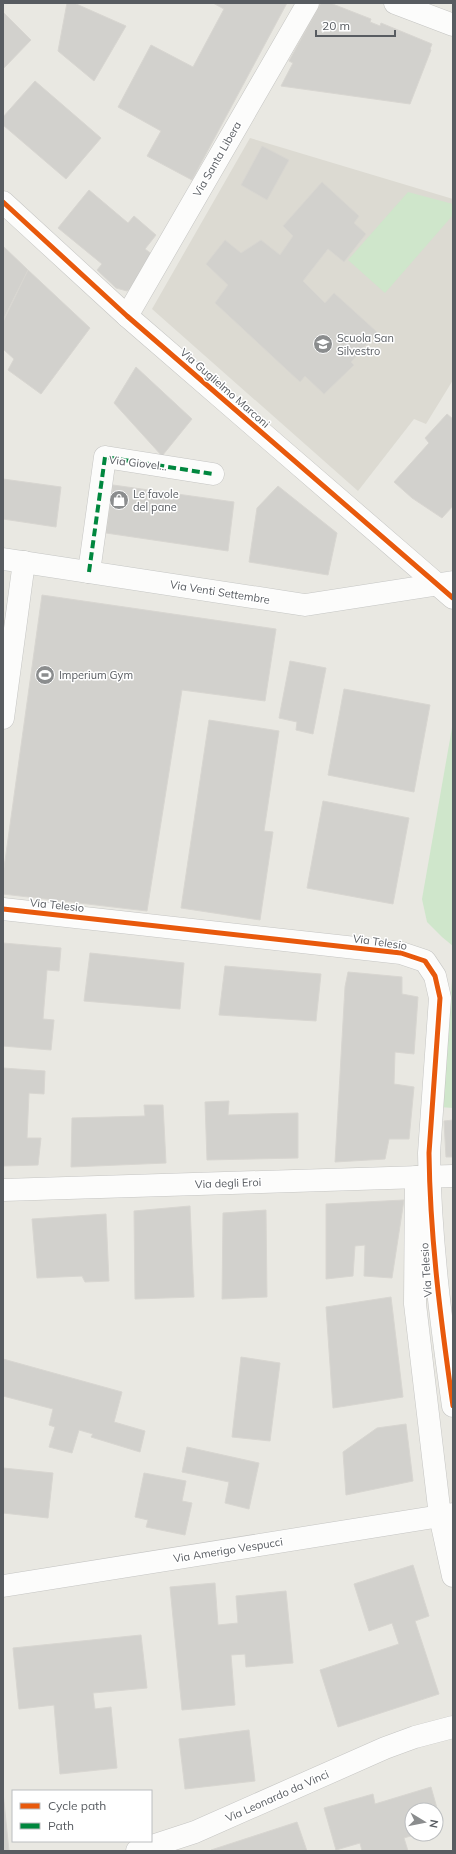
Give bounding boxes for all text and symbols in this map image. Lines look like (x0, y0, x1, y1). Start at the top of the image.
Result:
scale bar (316, 12, 395, 38)
text: 20 m (322, 18, 350, 33)
street label: Via Santa Libera (190, 119, 244, 199)
place label: Scuola San Silvestro (337, 331, 394, 358)
school or university icon: Scuola San Silvestro (312, 333, 334, 355)
street label: Via Guglielmo Marconi (177, 345, 273, 431)
street label: Via Giovel... (108, 452, 168, 474)
place label: Le favole del pane (133, 487, 179, 514)
shop icon: Le favole del pane (108, 489, 130, 511)
street label: Via Venti Settembre (169, 577, 271, 607)
sports icon: Imperium Gym (34, 664, 56, 686)
place label: Imperium Gym (59, 668, 133, 682)
street label: Via Telesio (29, 895, 85, 915)
street label: Via Telesio (352, 931, 408, 953)
street label: Via degli Eroi (195, 1175, 261, 1191)
street label: Via Telesio (417, 1242, 435, 1298)
street label: Via Amerigo Vespucci (172, 1534, 284, 1566)
street label: Via Leonardo da Vinci (223, 1767, 331, 1825)
legend (12, 1790, 152, 1842)
text: Cycle path (48, 1798, 106, 1813)
north arrow (404, 1802, 444, 1842)
text: Path (48, 1818, 74, 1833)
text: N (426, 1818, 441, 1829)

